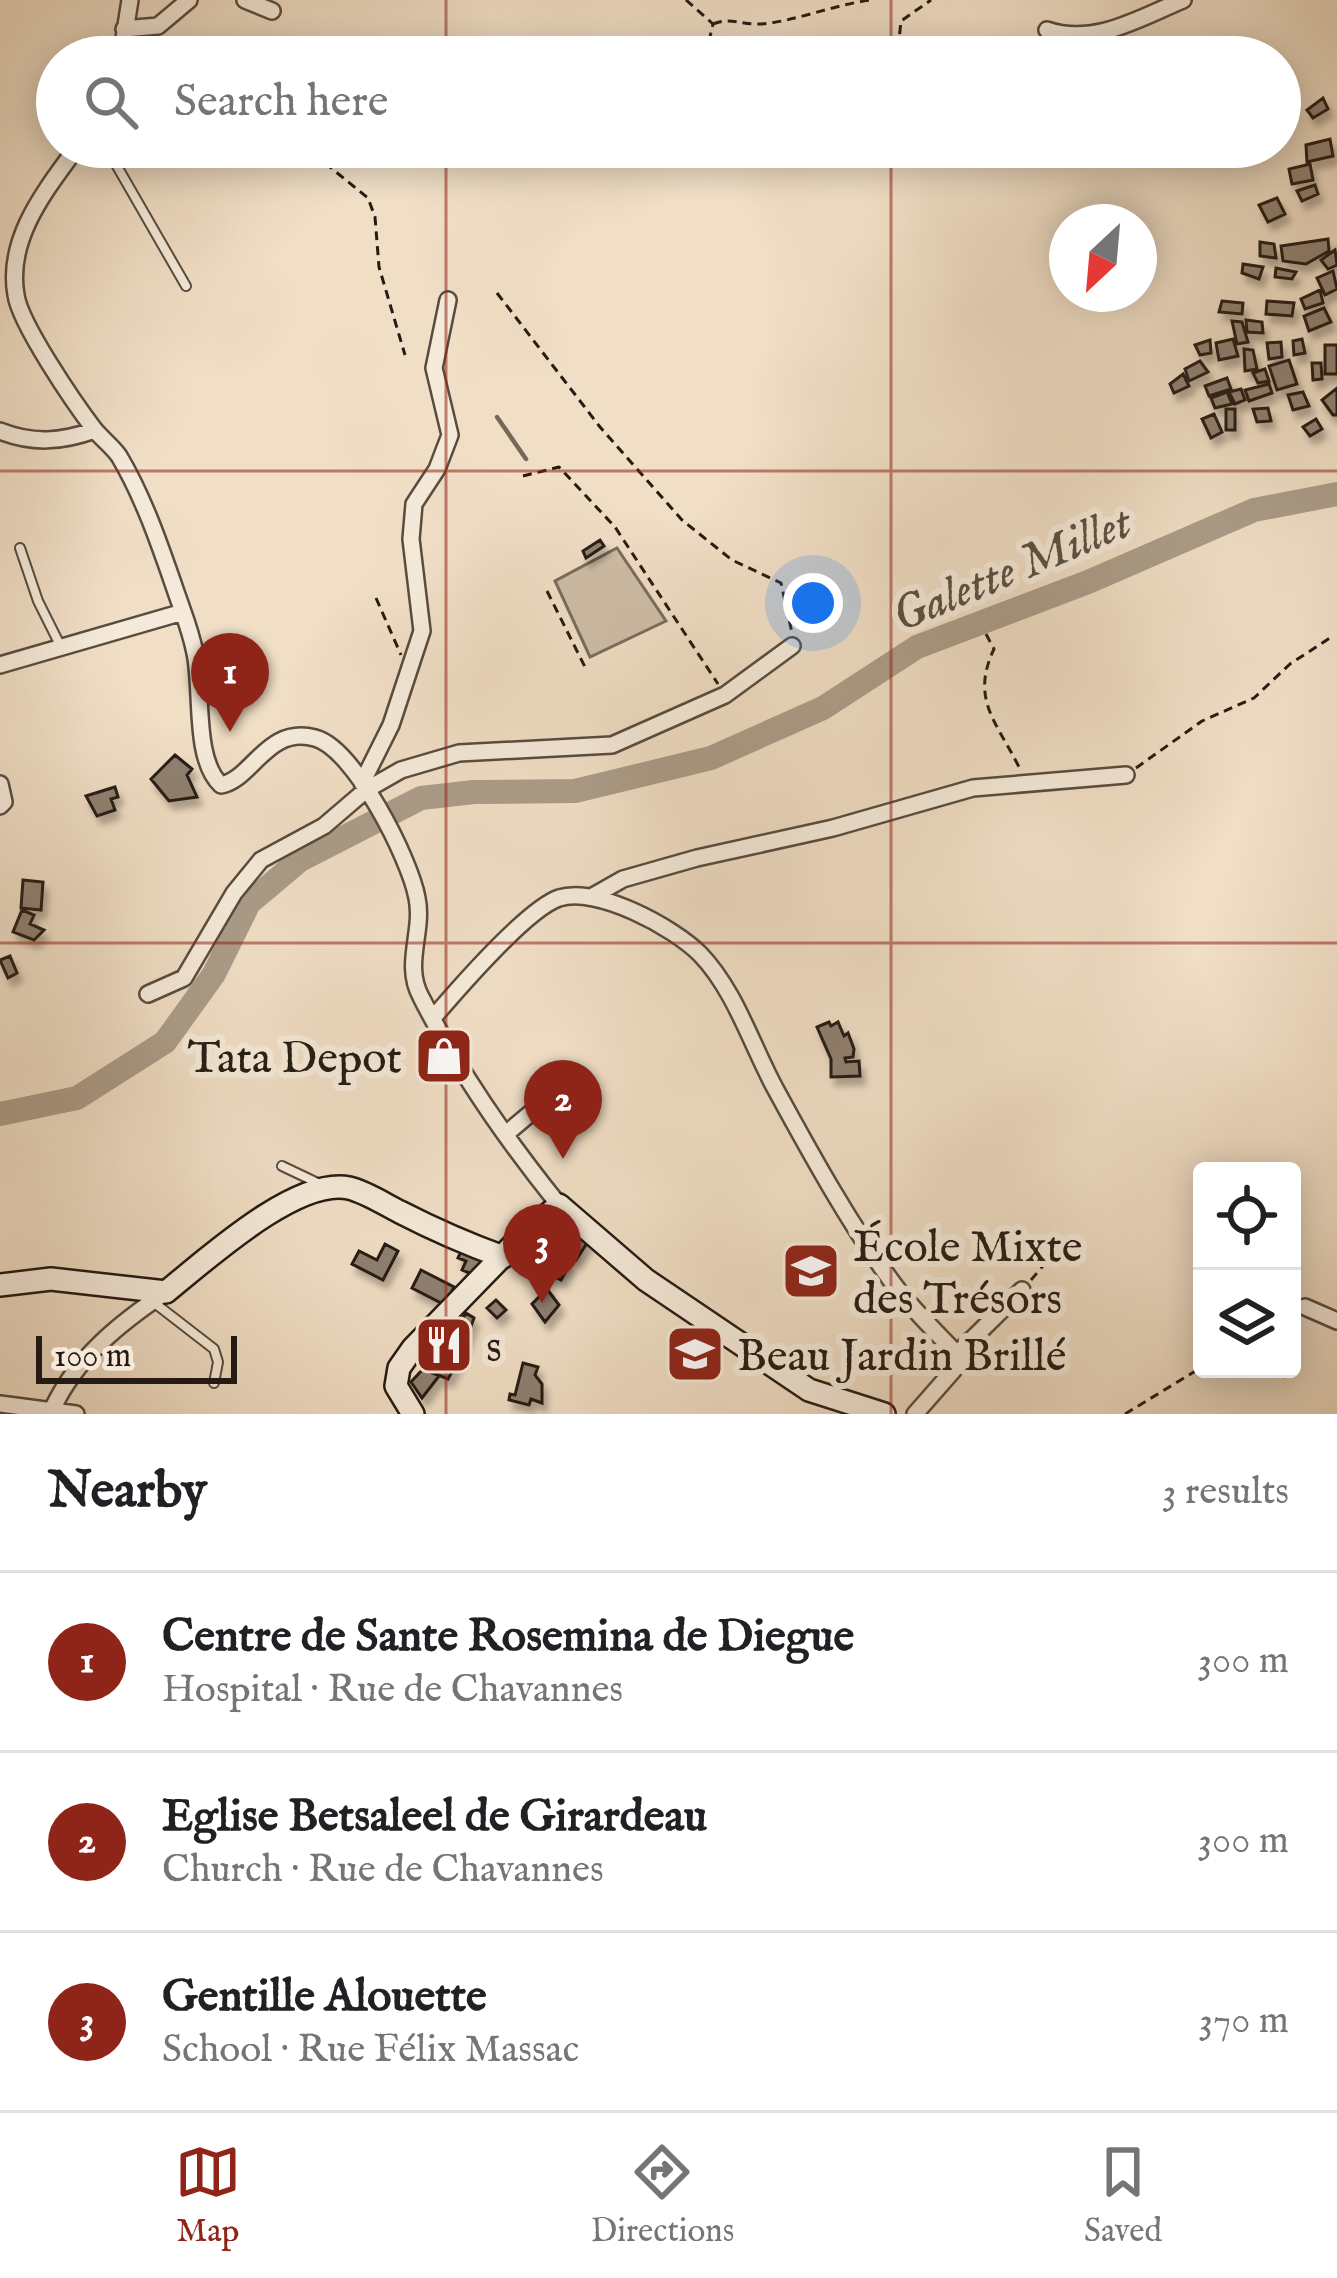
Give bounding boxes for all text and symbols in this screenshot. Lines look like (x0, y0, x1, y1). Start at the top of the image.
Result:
search box (36, 36, 1301, 168)
icon: search (78, 69, 144, 135)
text: Search here (174, 74, 388, 131)
north arrow (1049, 204, 1157, 312)
water label: Galette Millet (884, 493, 1143, 648)
your location (783, 573, 843, 633)
pin: 1 (191, 633, 269, 732)
shop icon: Tata Depot (413, 1025, 475, 1087)
place label: Tata Depot (188, 1031, 402, 1088)
pin: 2 (524, 1060, 602, 1159)
map controls (1193, 1162, 1301, 1378)
button: locate (1193, 1162, 1301, 1270)
pin: 3 (503, 1204, 581, 1303)
place label: École Mixte des Trésors (853, 1220, 1083, 1329)
school or university icon: École Mixte des Trésors (780, 1240, 842, 1302)
button: layers (1193, 1270, 1301, 1378)
restaurant icon: s (413, 1314, 475, 1376)
place label: s (486, 1320, 502, 1377)
school or university icon: Beau Jardin Brillé (664, 1323, 726, 1385)
place label: Beau Jardin Brillé (737, 1329, 1066, 1386)
scale bar (36, 1330, 237, 1383)
text: 100 m (54, 1336, 131, 1378)
text: Nearby (48, 1460, 207, 1525)
text: 3 results (1162, 1468, 1289, 1517)
text: Centre de Sante Rosemina de Diegue (162, 1609, 854, 1666)
text: 1 (80, 1637, 94, 1686)
text: 300 m (1197, 1637, 1289, 1686)
text: Hospital · Rue de Chavannes (162, 1666, 623, 1715)
text: Eglise Betsaleel de Girardeau (162, 1789, 707, 1846)
text: 2 (78, 1817, 96, 1866)
text: 300 m (1197, 1817, 1289, 1866)
text: Church · Rue de Chavannes (162, 1846, 604, 1895)
text: Gentille Alouette (162, 1969, 487, 2026)
text: 3 (80, 1997, 94, 2046)
text: 370 m (1198, 1997, 1289, 2046)
text: School · Rue Félix Massac (162, 2026, 579, 2075)
tab: Map (175, 2139, 241, 2253)
tab: Directions (591, 2139, 734, 2253)
tab: Saved (1084, 2139, 1162, 2253)

